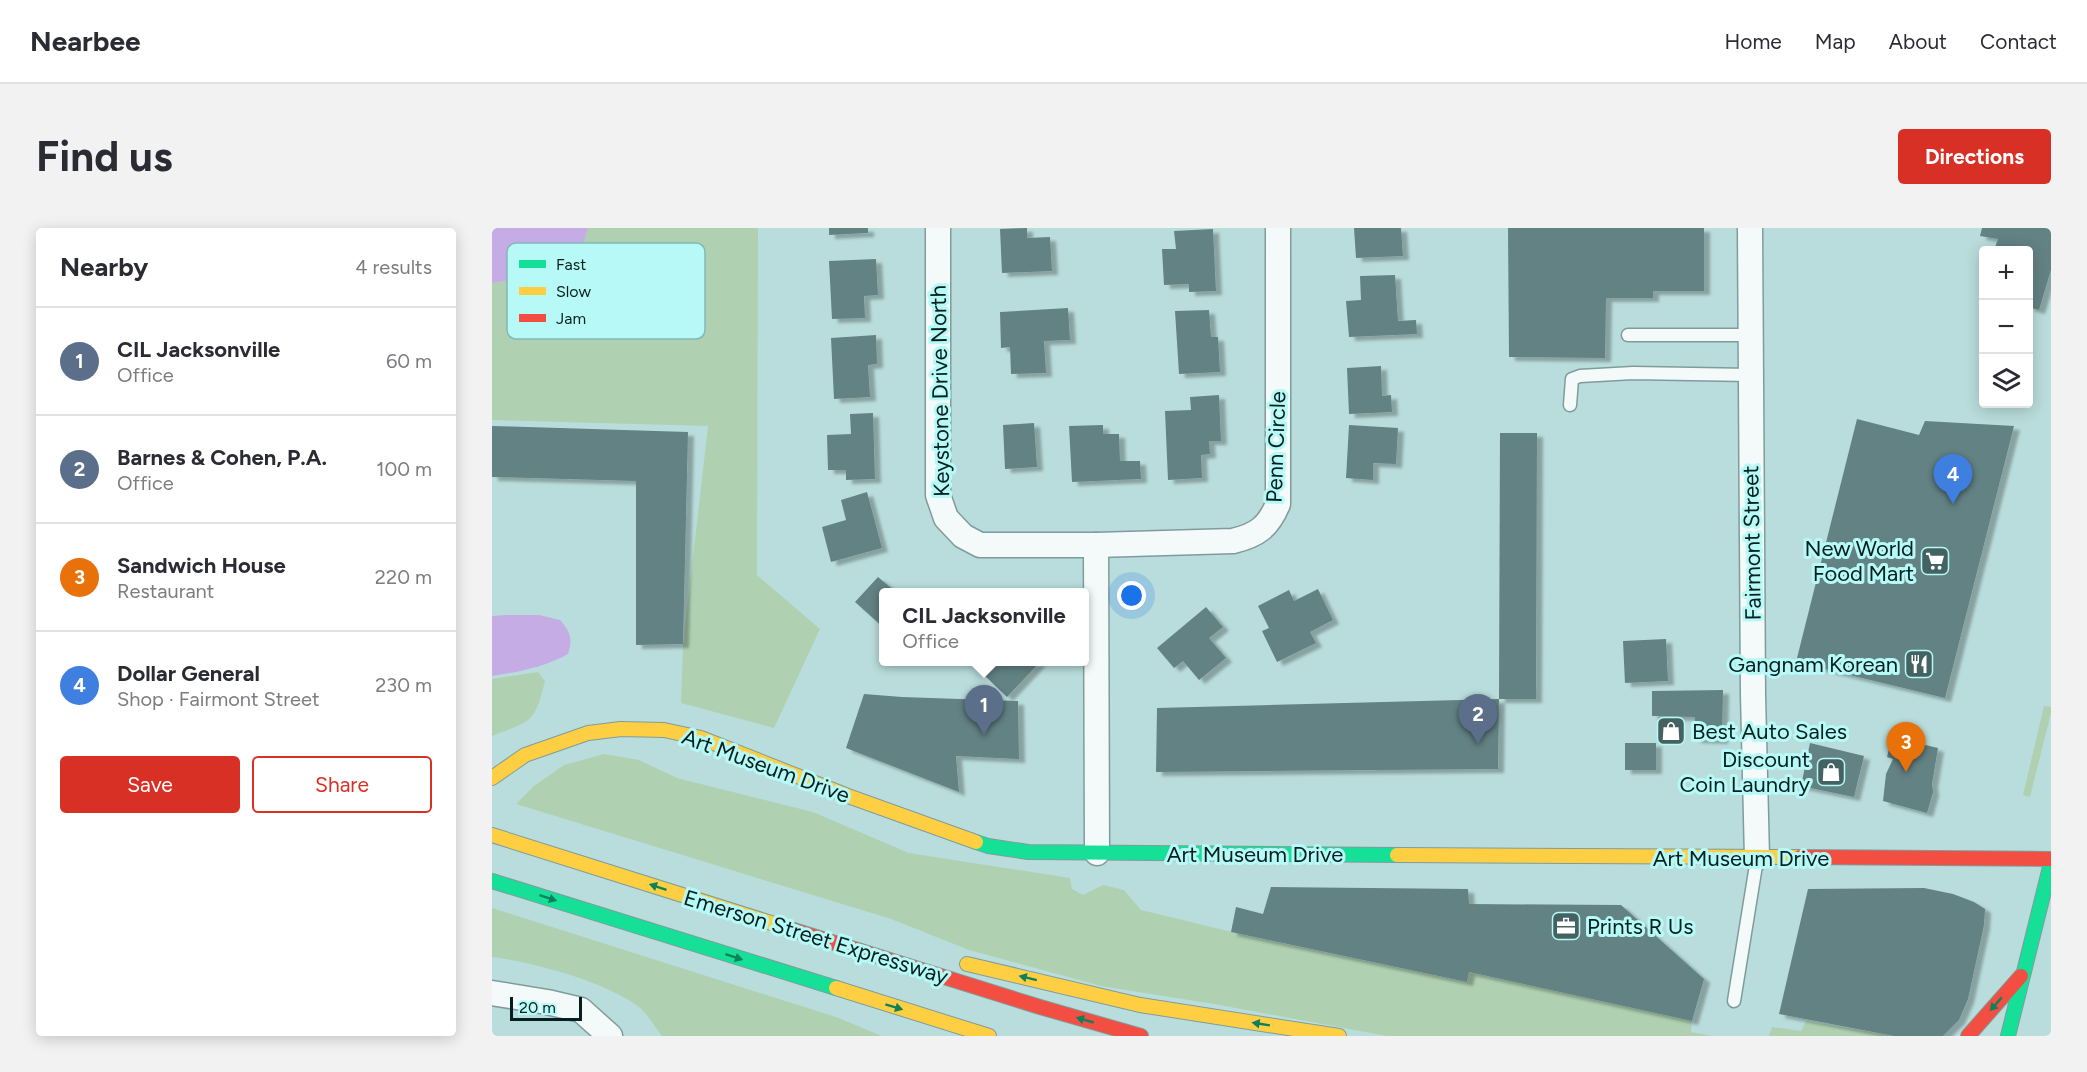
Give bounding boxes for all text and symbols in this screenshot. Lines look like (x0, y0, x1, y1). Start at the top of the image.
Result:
text: Nearbee (30, 24, 140, 58)
text: Home (1725, 29, 1782, 54)
text: Map (1815, 29, 1856, 54)
text: About (1889, 29, 1947, 54)
text: Contact (1980, 29, 2057, 54)
button: Directions (1898, 129, 2051, 184)
text: Find us (36, 131, 173, 182)
legend (507, 243, 705, 339)
map controls (1979, 246, 2033, 408)
button: + (1979, 246, 2033, 300)
text: Nearby (60, 251, 148, 283)
text: 4 results (355, 255, 432, 279)
text: Fast (556, 255, 586, 274)
text: Slow (556, 282, 591, 301)
street label: Keystone Drive North (925, 285, 955, 497)
button: − (1979, 300, 2033, 354)
text: Jam (556, 309, 586, 328)
text: CIL Jacksonville (117, 336, 280, 363)
text: 1 (75, 349, 84, 373)
text: 60 m (386, 349, 432, 373)
button: layers (1979, 354, 2033, 408)
text: Office (117, 363, 174, 387)
street label: Penn Circle (1261, 391, 1291, 503)
text: Barnes & Cohen, P.A. (117, 444, 327, 471)
pin: 4 (1934, 454, 1972, 504)
text: 2 (74, 457, 85, 481)
text: 100 m (376, 457, 432, 481)
street label: Fairmont Street (1737, 465, 1767, 621)
text: Office (117, 471, 174, 495)
place label: New World Food Mart (1804, 535, 1914, 587)
supermarket icon: New World Food Mart (1919, 545, 1951, 577)
text: Sandwich House (117, 552, 286, 579)
text: 3 (74, 565, 85, 589)
text: 220 m (375, 565, 432, 589)
text: Restaurant (117, 579, 214, 603)
your location (1117, 581, 1146, 610)
popup (879, 588, 1089, 666)
text: CIL Jacksonville (902, 602, 1066, 629)
text: Office (902, 629, 959, 653)
restaurant icon: Gangnam Korean (1903, 648, 1935, 680)
place label: Gangnam Korean (1728, 651, 1898, 678)
text: Dollar General (117, 660, 260, 687)
text: 4 (73, 673, 86, 697)
text: 230 m (375, 673, 432, 697)
pin: 1 (964, 686, 1004, 735)
text: Shop · Fairmont Street (117, 687, 319, 711)
pin: 2 (1458, 694, 1498, 744)
shop icon: Best Auto Sales (1655, 715, 1687, 747)
place label: Best Auto Sales (1692, 718, 1847, 745)
pin: 3 (1886, 722, 1926, 772)
street label: Art Museum Drive (678, 723, 854, 809)
place label: Discount Coin Laundry (1679, 746, 1810, 798)
button: Save (60, 756, 240, 813)
button: Share (252, 756, 432, 813)
shop icon: Discount Coin Laundry (1815, 756, 1847, 788)
street label: Art Museum Drive (1167, 841, 1343, 868)
street label: Art Museum Drive (1653, 845, 1829, 872)
one-way arrow (649, 882, 667, 892)
street label: Emerson Street Expressway (681, 884, 952, 990)
one-way arrow (539, 894, 557, 904)
office icon: Prints R Us (1550, 910, 1582, 942)
place label: Prints R Us (1587, 913, 1693, 940)
one-way arrow (725, 953, 743, 962)
one-way arrow (1019, 973, 1038, 982)
scale bar (510, 994, 582, 1022)
one-way arrow (1990, 996, 2003, 1011)
text: 20 m (519, 998, 556, 1017)
one-way arrow (885, 1003, 903, 1012)
one-way arrow (1076, 1015, 1094, 1024)
one-way arrow (1251, 1019, 1270, 1028)

